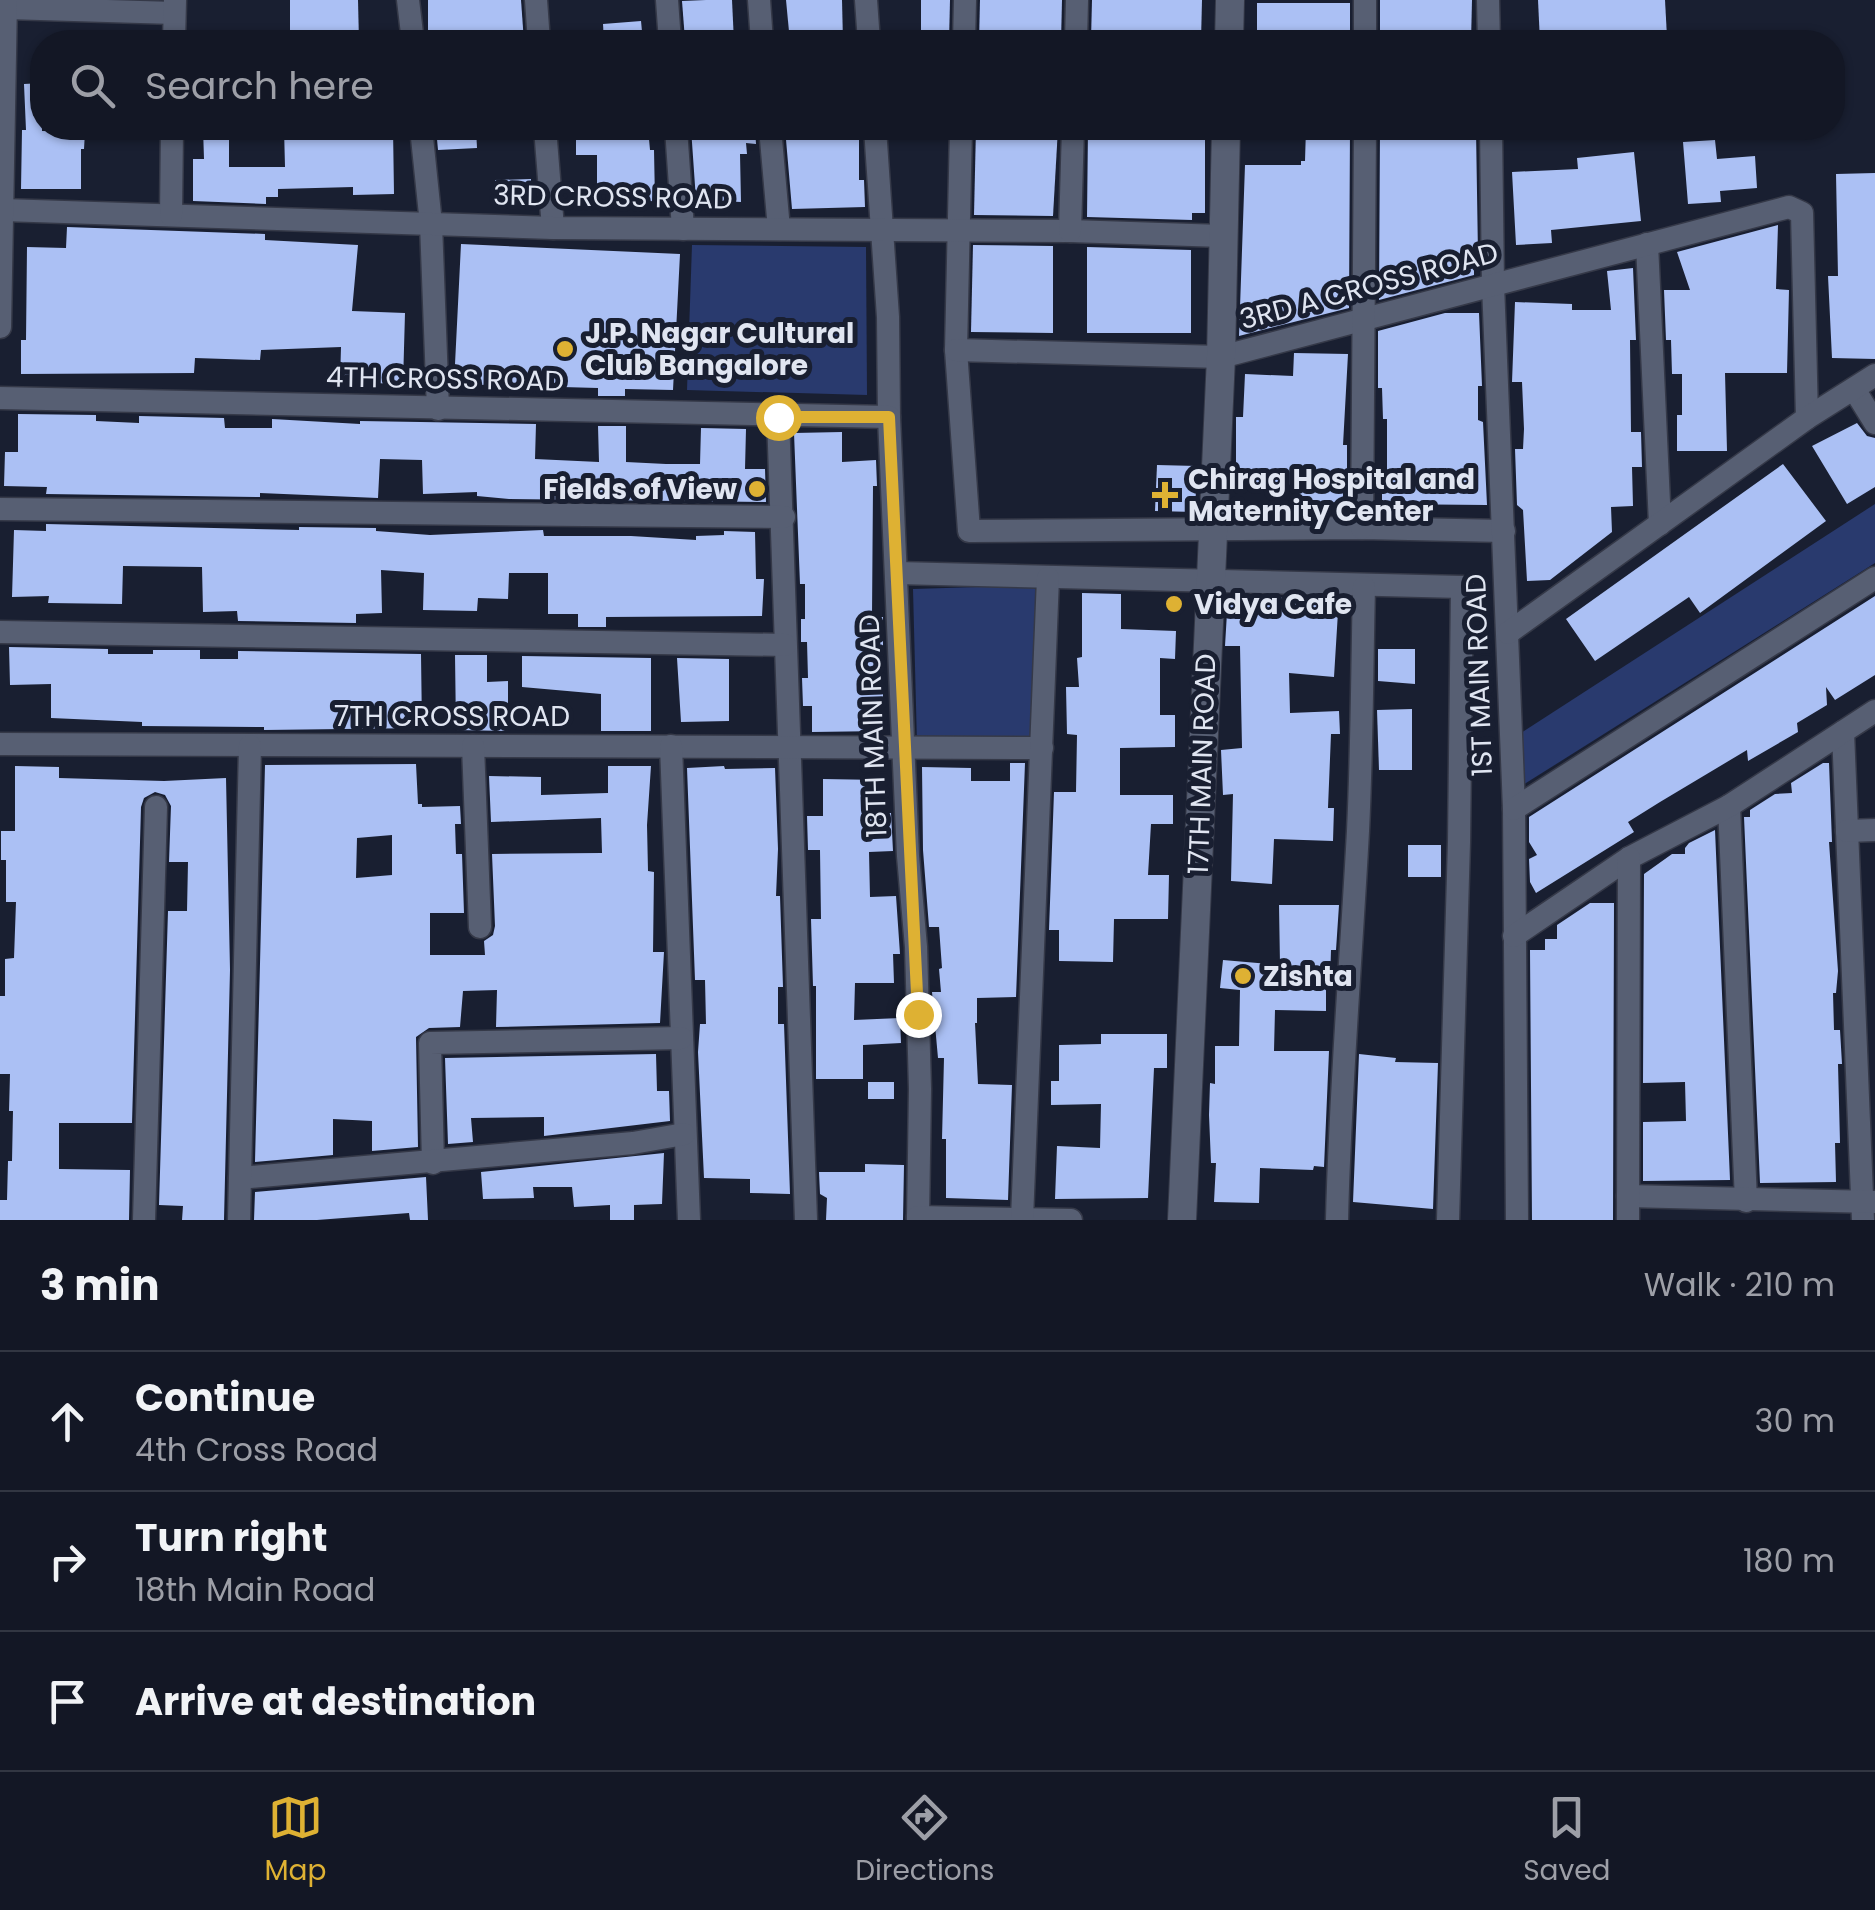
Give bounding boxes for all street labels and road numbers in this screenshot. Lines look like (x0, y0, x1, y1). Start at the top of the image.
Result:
street label: 3RD CROSS ROAD (493, 175, 733, 219)
street label: 3RD A CROSS ROAD (1236, 233, 1502, 339)
street label: 4TH CROSS ROAD (326, 357, 564, 401)
street label: 1ST MAIN ROAD (1456, 573, 1502, 777)
street label: 18TH MAIN ROAD (850, 614, 896, 838)
street label: 17TH MAIN ROAD (1179, 653, 1225, 875)
street label: 7TH CROSS ROAD (334, 697, 570, 736)

